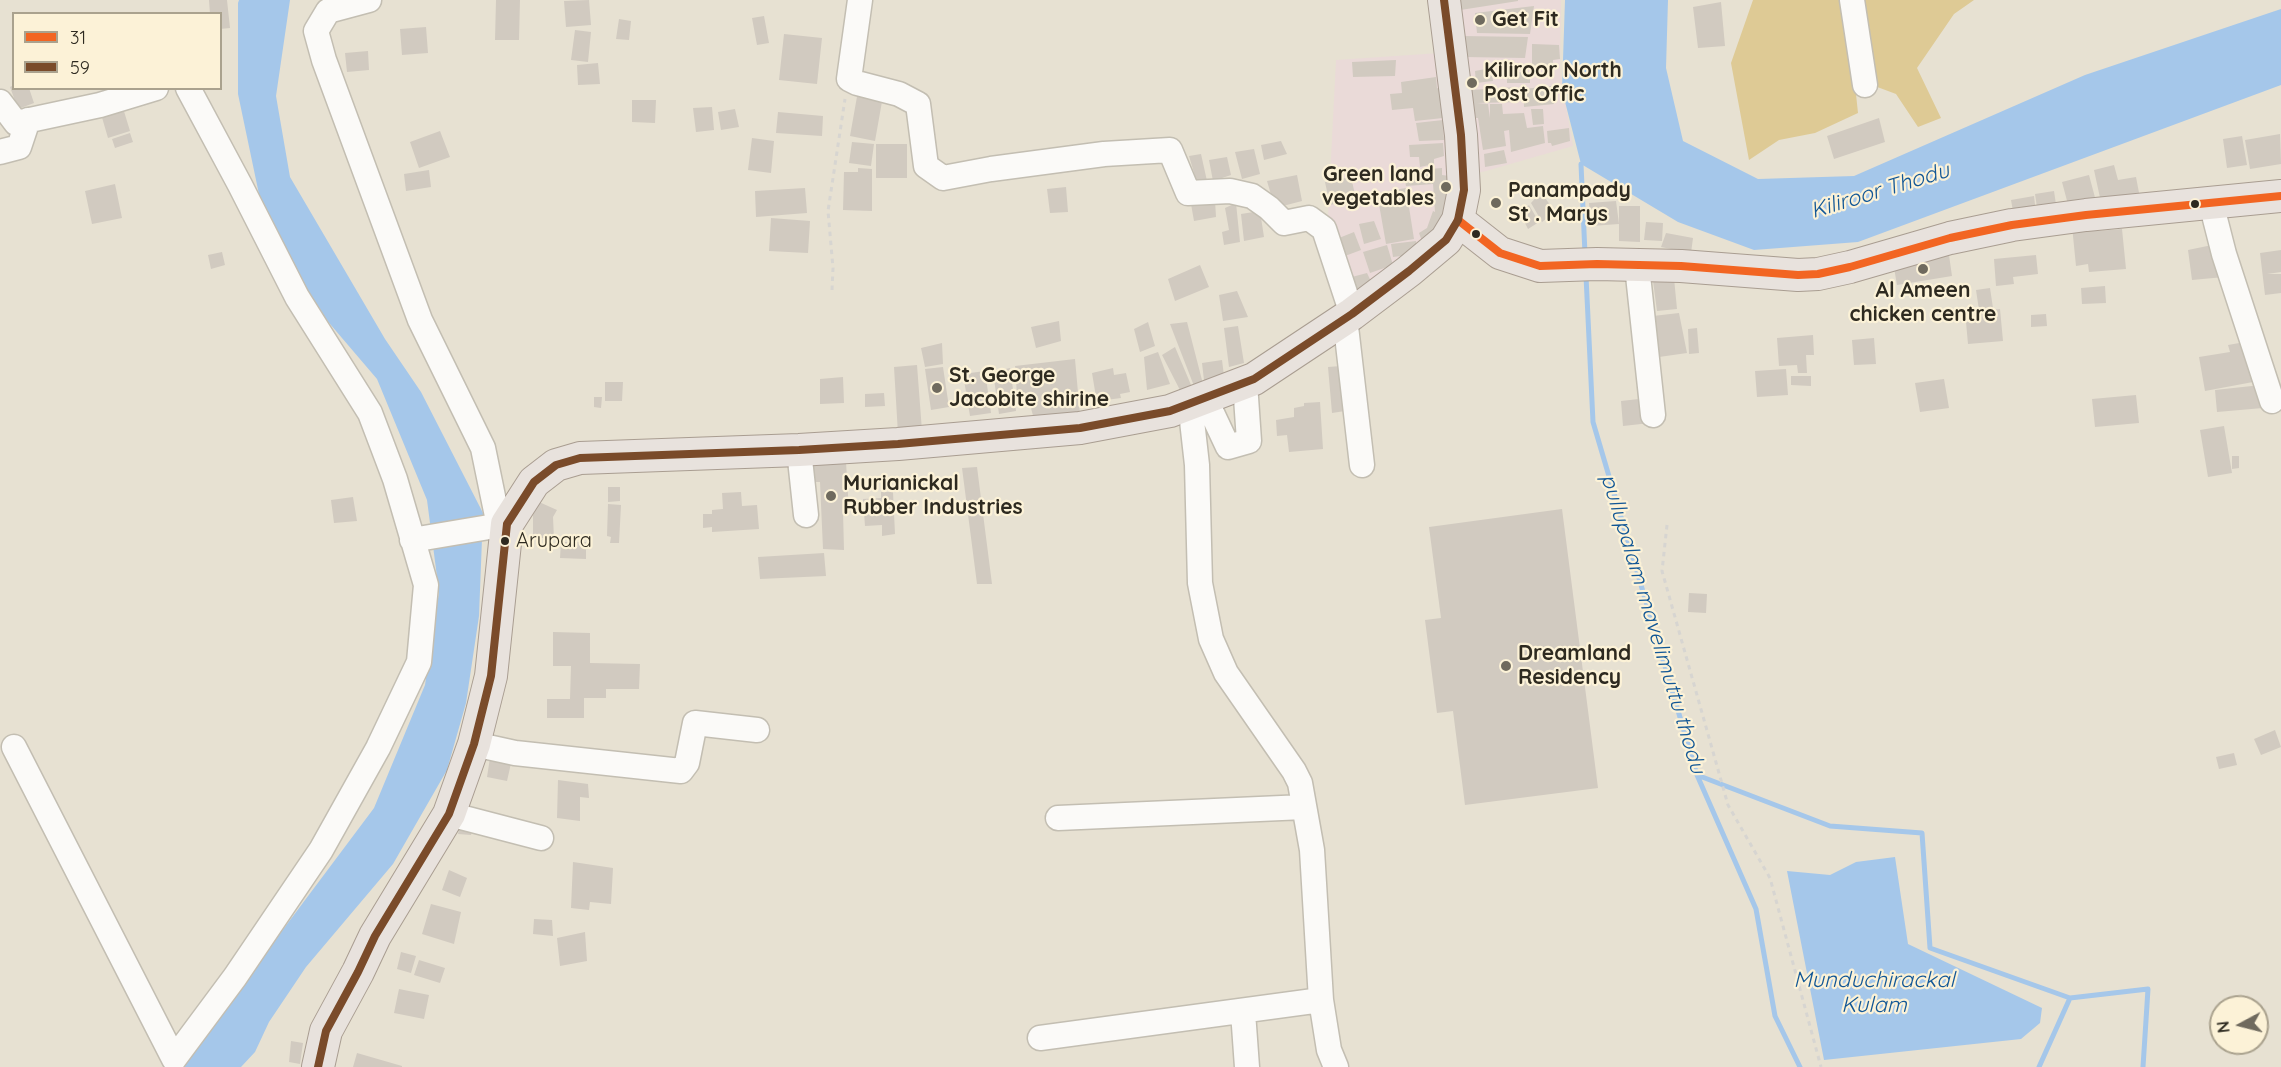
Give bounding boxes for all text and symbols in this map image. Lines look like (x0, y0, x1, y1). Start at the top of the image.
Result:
place label: Get Fit (1492, 7, 1559, 33)
legend (12, 12, 222, 90)
marker: Get Fit (1473, 13, 1487, 27)
text: 31 (70, 26, 86, 49)
text: 59 (70, 56, 90, 79)
place label: Kiliroor North Post Offic (1484, 58, 1622, 108)
marker: Kiliroor North Post Offic (1465, 76, 1479, 90)
water label: Kiliroor Thodu (1807, 157, 1953, 225)
place label: Green land vegetables (1322, 162, 1434, 212)
place label: Panampady St . Marys (1508, 178, 1631, 228)
marker: Green land vegetables (1439, 180, 1453, 194)
marker: Panampady St . Marys (1489, 196, 1503, 210)
unlabelled marker (2189, 198, 2201, 210)
unlabelled marker (1470, 228, 1482, 240)
marker: Al Ameen chicken centre (1916, 262, 1930, 276)
place label: Al Ameen chicken centre (1850, 278, 1996, 328)
place label: St. George Jacobite shirine (949, 363, 1109, 413)
marker: St. George Jacobite shirine (930, 381, 944, 395)
place label: Murianickal Rubber Industries (843, 471, 1023, 521)
water label: pullupalam mavelimuttu thodu (1595, 471, 1711, 777)
marker: Murianickal Rubber Industries (824, 489, 838, 503)
place label: Arupara (516, 529, 592, 553)
marker: Arupara (499, 535, 511, 547)
place label: Dreamland Residency (1518, 641, 1631, 691)
marker: Dreamland Residency (1499, 659, 1513, 673)
water label: Munduchirackal Kulam (1793, 967, 1955, 1018)
north arrow (2209, 995, 2269, 1055)
text: N (2212, 1020, 2234, 1034)

